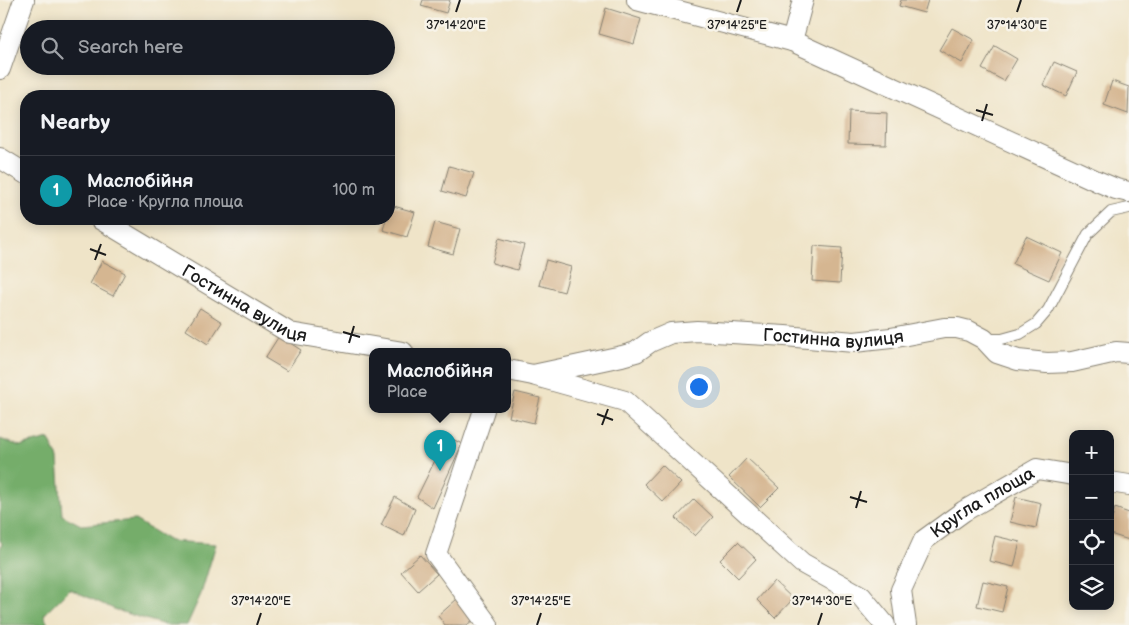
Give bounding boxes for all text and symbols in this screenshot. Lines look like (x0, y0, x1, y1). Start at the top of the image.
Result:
text: 37°14'20"E (426, 18, 486, 33)
text: 37°14'25"E (707, 18, 767, 33)
text: 37°14'30"E (987, 18, 1047, 33)
search box (20, 20, 395, 75)
icon: search (38, 34, 66, 62)
text: Search here (78, 36, 183, 59)
text: Nearby (40, 110, 110, 135)
text: Маслобійня (87, 170, 193, 193)
text: 1 (53, 181, 59, 200)
text: 100 m (332, 181, 375, 200)
text: Place · Кругла площа (87, 193, 243, 212)
street label: Гостинна вулиця (178, 260, 309, 346)
street label: Гостинна вулиця (763, 324, 905, 353)
popup (369, 348, 511, 413)
text: Маслобійня (387, 360, 493, 383)
your location (686, 374, 712, 400)
text: Place (387, 383, 427, 402)
pin: 1 (424, 430, 456, 471)
map controls (1069, 430, 1114, 610)
button: + (1069, 430, 1114, 475)
street label: Кругла площа (926, 462, 1038, 542)
button: − (1069, 475, 1114, 520)
button: locate (1069, 520, 1114, 565)
button: layers (1069, 565, 1114, 610)
text: 37°14'20"E (231, 594, 291, 609)
text: 37°14'25"E (511, 594, 571, 609)
text: 37°14'30"E (792, 594, 852, 609)

